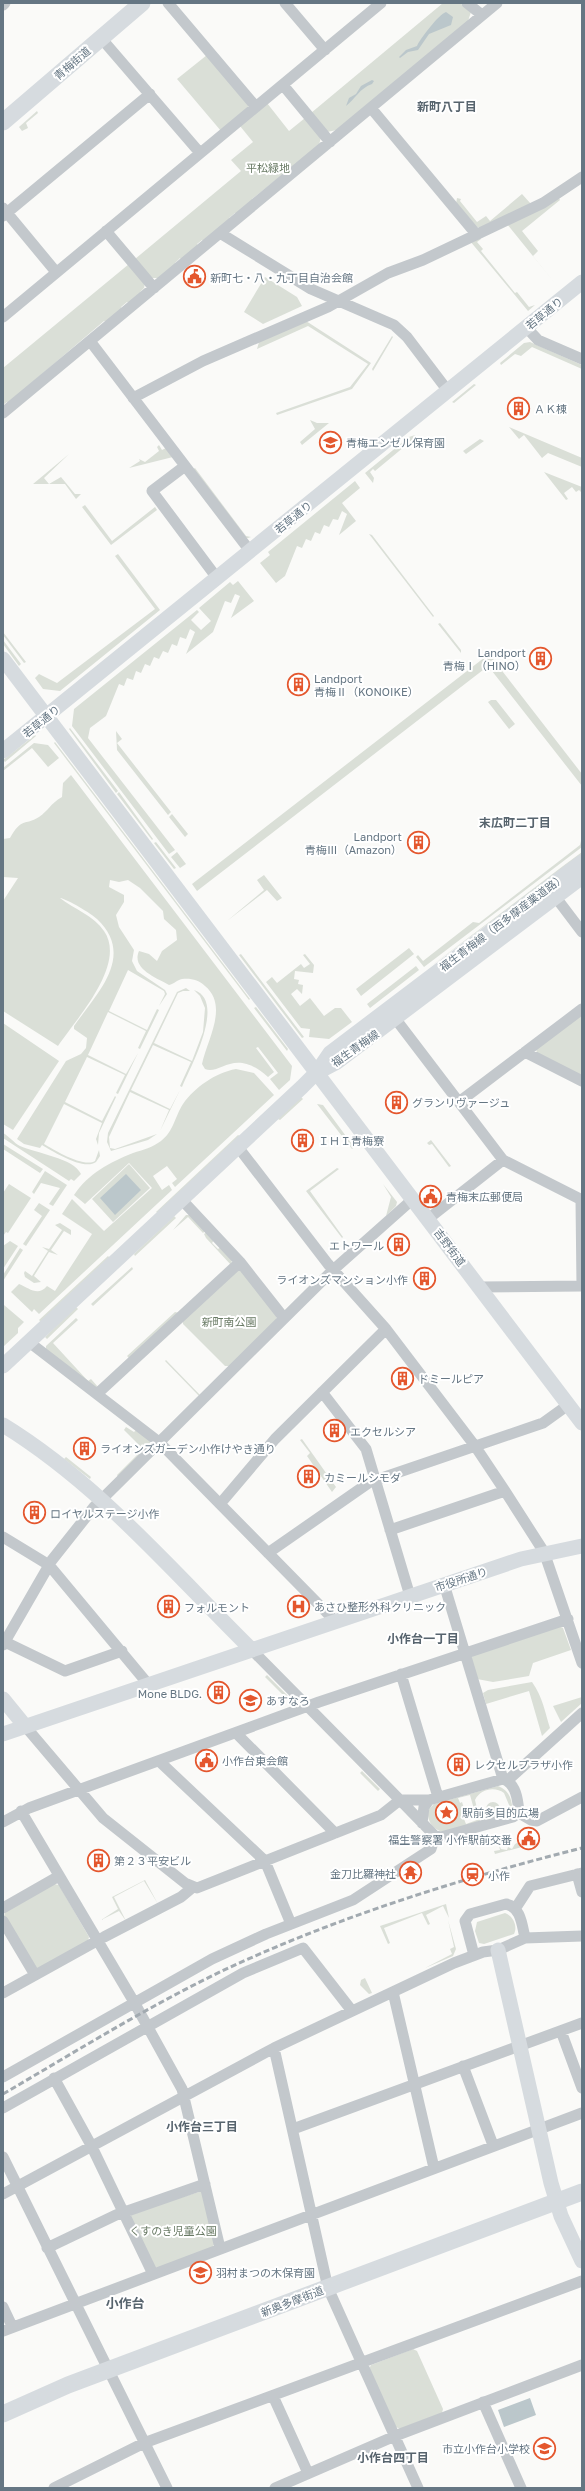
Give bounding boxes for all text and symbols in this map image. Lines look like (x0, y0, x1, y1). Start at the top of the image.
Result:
street label: 青梅街道 (51, 44, 93, 82)
district label: 新町八丁目 (417, 99, 477, 114)
park label: 平松緑地 (246, 161, 290, 174)
public building icon: 新町七・八・九丁目自治会館 (182, 264, 208, 290)
place label: 新町七・八・九丁目自治会館 (210, 271, 353, 284)
street label: 若草通り (523, 294, 565, 332)
building icon: ＡＫ棟 (505, 395, 531, 421)
place label: ＡＫ棟 (534, 402, 567, 415)
school or university icon: 青梅エンゼル保育園 (318, 429, 344, 455)
place label: 青梅エンゼル保育園 (346, 436, 445, 449)
street label: 若草通り (272, 498, 314, 536)
building icon: Landport 青梅Ⅰ（HINO） (528, 645, 554, 671)
place label: Landport 青梅Ⅰ（HINO） (443, 646, 526, 672)
building icon: Landport 青梅Ⅱ（KONOIKE） (285, 671, 311, 697)
place label: Landport 青梅Ⅱ（KONOIKE） (314, 672, 419, 698)
street label: 若草通り (20, 702, 62, 740)
district label: 末広町二丁目 (479, 815, 551, 830)
building icon: Landport 青梅Ⅲ（Amazon） (405, 829, 431, 855)
place label: Landport 青梅Ⅲ（Amazon） (305, 830, 402, 856)
street label: 福生青梅線（西多摩産業道路） (437, 870, 567, 974)
street label: 福生青梅線 (329, 1027, 381, 1069)
building icon: グランリヴァージュ (383, 1089, 409, 1115)
place label: グランリヴァージュ (412, 1096, 510, 1109)
building icon: ＩＨＩ青梅寮 (290, 1127, 316, 1153)
place label: ＩＨＩ青梅寮 (318, 1134, 384, 1147)
public building icon: 青梅末広郵便局 (418, 1183, 444, 1209)
place label: 青梅末広郵便局 (446, 1190, 523, 1203)
street label: 吉野街道 (432, 1226, 468, 1268)
building icon: エトワール (386, 1232, 412, 1258)
place label: エトワール (329, 1239, 384, 1252)
building icon: ライオンズマンション小作 (411, 1266, 437, 1292)
place label: ライオンズマンション小作 (276, 1273, 408, 1286)
park label: 新町南公園 (202, 1315, 257, 1328)
building icon: ドミールピア (389, 1365, 415, 1391)
place label: ドミールピア (418, 1372, 484, 1385)
building icon: エクセルシア (321, 1418, 347, 1444)
place label: エクセルシア (350, 1425, 416, 1438)
building icon: ライオンズガーデン小作けやき通り (71, 1435, 97, 1461)
place label: ライオンズガーデン小作けやき通り (100, 1442, 276, 1455)
building icon: カミールシモダ (296, 1464, 322, 1490)
place label: カミールシモダ (324, 1471, 401, 1484)
building icon: ロイヤルステージ小作 (21, 1500, 47, 1526)
place label: ロイヤルステージ小作 (50, 1507, 159, 1520)
street label: 市役所通り (433, 1564, 489, 1594)
hospital icon: あさひ整形外科クリニック (286, 1593, 312, 1619)
building icon: フォルモント (155, 1594, 181, 1620)
place label: あさひ整形外科クリニック (314, 1600, 446, 1613)
place label: フォルモント (184, 1601, 250, 1614)
district label: 小作台一丁目 (387, 1631, 459, 1646)
building icon: Mone BLDG. (205, 1680, 231, 1706)
place label: Mone BLDG. (138, 1687, 202, 1700)
school or university icon: あすなろ (238, 1687, 264, 1713)
place label: あすなろ (266, 1694, 310, 1707)
public building icon: 小作台東会館 (194, 1747, 220, 1773)
building icon: レクセルプラザ小作 (445, 1751, 471, 1777)
place label: 小作台東会館 (222, 1754, 288, 1767)
place label: レクセルプラザ小作 (474, 1758, 573, 1771)
place icon: 駅前多目的広場 (433, 1799, 459, 1825)
place label: 駅前多目的広場 (462, 1806, 539, 1819)
public building icon: 福生警察署 小作駅前交番 (515, 1826, 541, 1852)
place label: 福生警察署 小作駅前交番 (388, 1833, 512, 1846)
building icon: 第２３平安ビル (85, 1847, 111, 1873)
place label: 第２３平安ビル (114, 1854, 191, 1867)
temple icon: 金刀比羅神社 (398, 1860, 424, 1886)
station icon: 小作 (459, 1862, 485, 1888)
place label: 金刀比羅神社 (330, 1867, 396, 1880)
place label: 小作 (488, 1869, 510, 1882)
district label: 小作台三丁目 (166, 2119, 238, 2134)
park label: くすのき児童公園 (129, 2224, 217, 2237)
school or university icon: 羽村まつの木保育園 (187, 2259, 213, 2285)
place label: 羽村まつの木保育園 (216, 2266, 315, 2279)
street label: 新奥多摩街道 (259, 2283, 325, 2319)
district label: 小作台 (105, 2295, 145, 2311)
school or university icon: 市立小作台小学校 (532, 2435, 558, 2461)
place label: 市立小作台小学校 (442, 2442, 530, 2455)
district label: 小作台四丁目 (357, 2450, 429, 2465)

